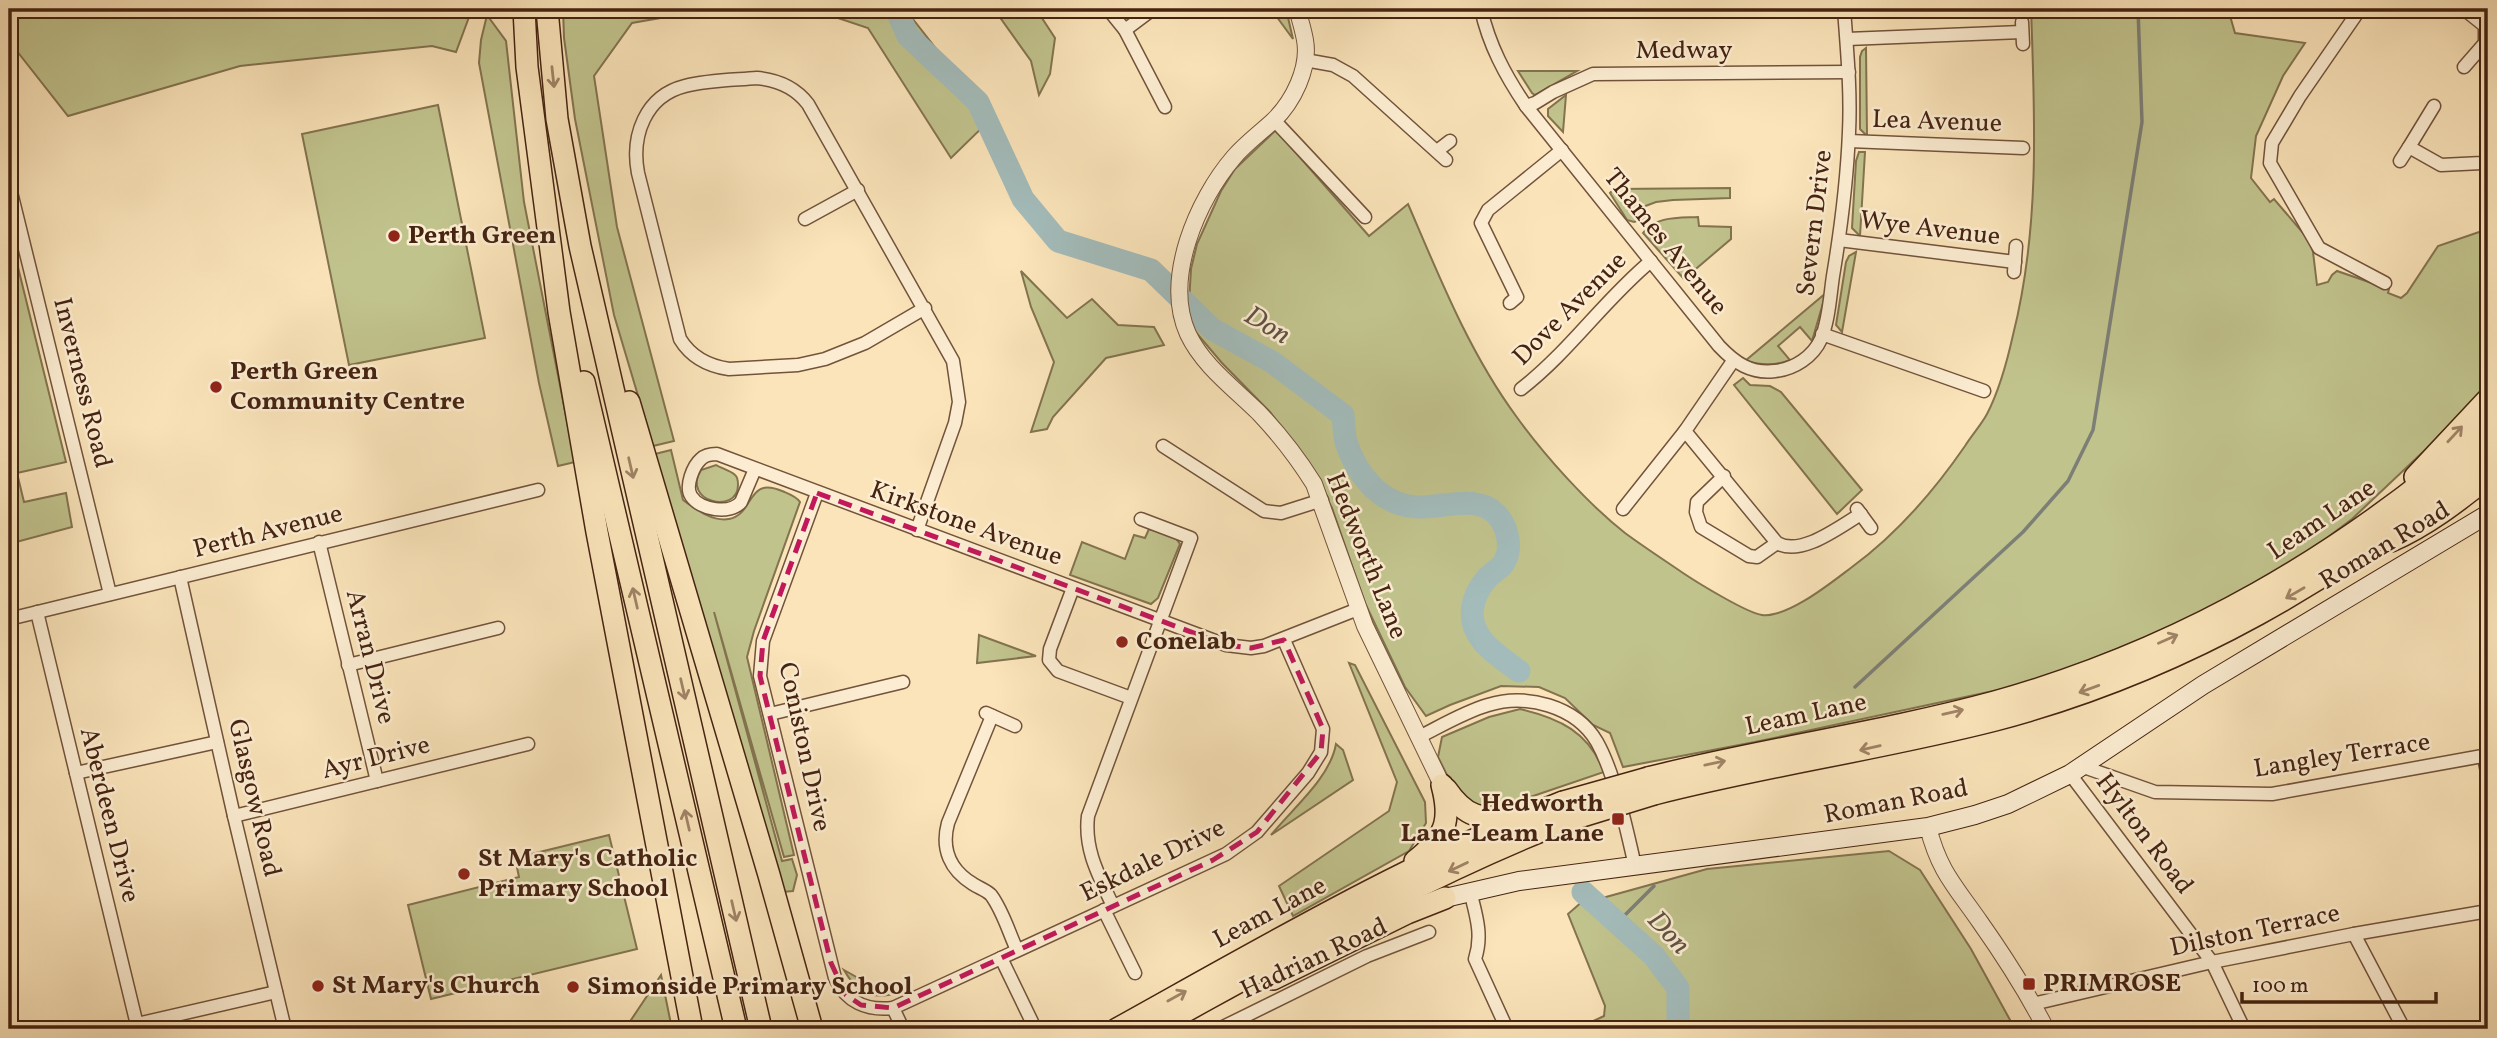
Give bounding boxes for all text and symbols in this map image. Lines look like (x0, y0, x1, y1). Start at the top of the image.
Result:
street label: Medway (1635, 33, 1733, 69)
one-way arrow (546, 65, 559, 88)
street label: Lea Avenue (1871, 102, 2003, 142)
street label: Severn Drive (1788, 148, 1842, 298)
street label: Thames Avenue (1594, 161, 1736, 323)
street label: Wye Avenue (1858, 203, 2002, 255)
place label: Perth Green (408, 218, 556, 254)
marker: Perth Green (386, 228, 402, 244)
street label: Dove Avenue (1505, 244, 1635, 374)
street label: Inverness Road (43, 294, 121, 472)
water label: Don (1236, 297, 1298, 355)
place label: Perth Green Community Centre (230, 354, 465, 420)
marker: Perth Green Community Centre (208, 379, 224, 395)
one-way arrow (2447, 426, 2464, 443)
one-way arrow (625, 456, 639, 479)
street label: Hedworth Lane (1316, 468, 1416, 644)
street label: Leam Lane (2261, 471, 2383, 569)
street label: Kirkstone Avenue (865, 472, 1067, 576)
street label: Roman Road (2313, 493, 2457, 599)
street label: Perth Avenue (190, 496, 346, 568)
street label: Arran Drive (336, 586, 404, 728)
one-way arrow (2286, 586, 2306, 600)
one-way arrow (627, 587, 641, 610)
place label: Conelab (1136, 624, 1236, 660)
one-way arrow (2157, 632, 2178, 645)
marker: Conelab (1114, 634, 1130, 650)
street label: Coniston Drive (768, 659, 840, 835)
one-way arrow (676, 677, 690, 700)
one-way arrow (2079, 684, 2101, 696)
street label: Leam Lane (1742, 685, 1870, 745)
one-way arrow (1941, 704, 1964, 718)
street label: Glasgow Road (218, 716, 290, 880)
street label: Aberdeen Drive (70, 724, 148, 906)
street label: Langley Terrace (2251, 724, 2433, 788)
street label: Ayr Drive (318, 727, 434, 789)
one-way arrow (1859, 742, 1882, 756)
one-way arrow (1703, 756, 1726, 770)
street label: Hylton Road (2086, 766, 2202, 902)
street label: Roman Road (1821, 770, 1971, 834)
place label: Hedworth Lane-Leam Lane (1401, 786, 1604, 852)
one-way arrow (680, 809, 693, 832)
street label: Eskdale Drive (1075, 810, 1231, 912)
marker: Hedworth Lane-Leam Lane (1610, 811, 1626, 827)
place label: St Mary's Catholic Primary School (478, 841, 697, 907)
one-way arrow (1448, 860, 1469, 874)
marker: St Mary's Catholic Primary School (456, 866, 472, 882)
street label: Leam Lane (1207, 868, 1333, 958)
street label: Dilston Terrace (2167, 895, 2343, 967)
one-way arrow (727, 899, 741, 922)
water label: Don (1637, 902, 1699, 964)
street label: Hadrian Road (1235, 909, 1393, 1009)
scale bar (2242, 961, 2436, 1005)
place label: PRIMROSE (2043, 966, 2181, 1002)
place label: St Mary's Church (332, 968, 540, 1004)
place label: Simonside Primary School (587, 969, 913, 1005)
text: 100 m (2252, 972, 2309, 1001)
marker: PRIMROSE (2021, 976, 2037, 992)
marker: St Mary's Church (310, 978, 326, 994)
marker: Simonside Primary School (565, 979, 581, 995)
one-way arrow (1166, 989, 1186, 1003)

